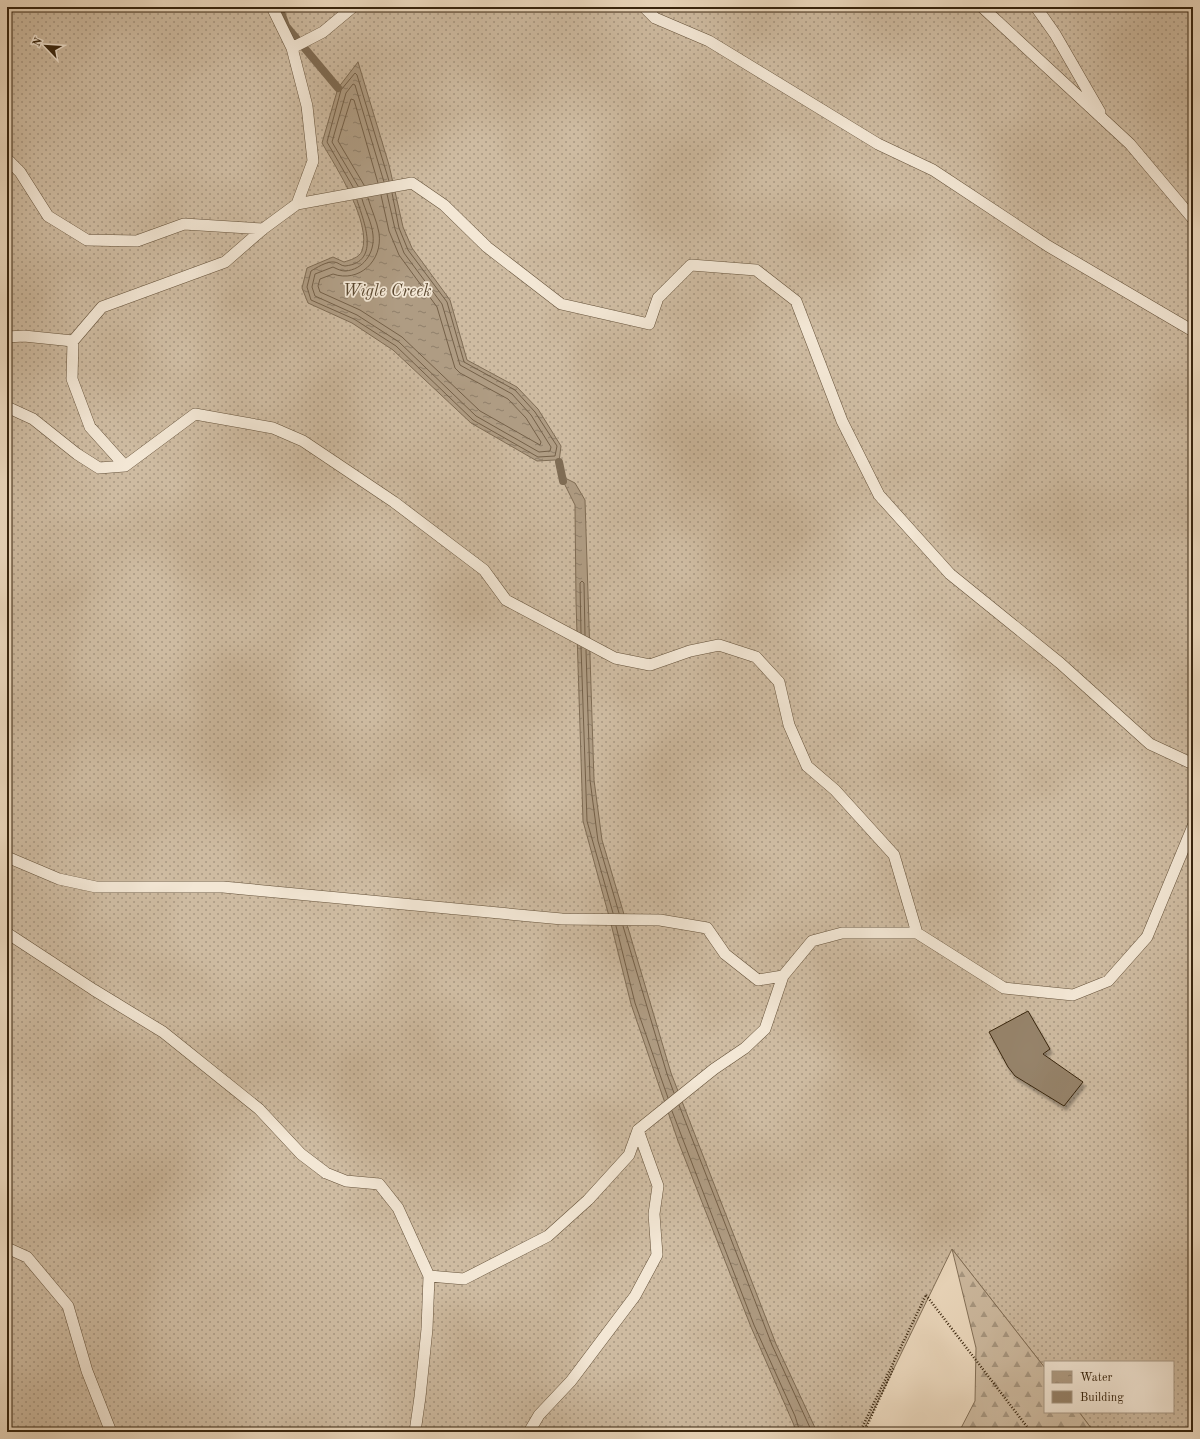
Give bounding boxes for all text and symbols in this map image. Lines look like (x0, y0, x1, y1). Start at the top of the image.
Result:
north arrow (26, 26, 66, 66)
text: N (32, 36, 45, 49)
water label: Wigle Creek (342, 283, 432, 300)
legend (1044, 1361, 1174, 1413)
text: Water (1080, 1372, 1113, 1384)
text: Building (1080, 1392, 1124, 1404)

